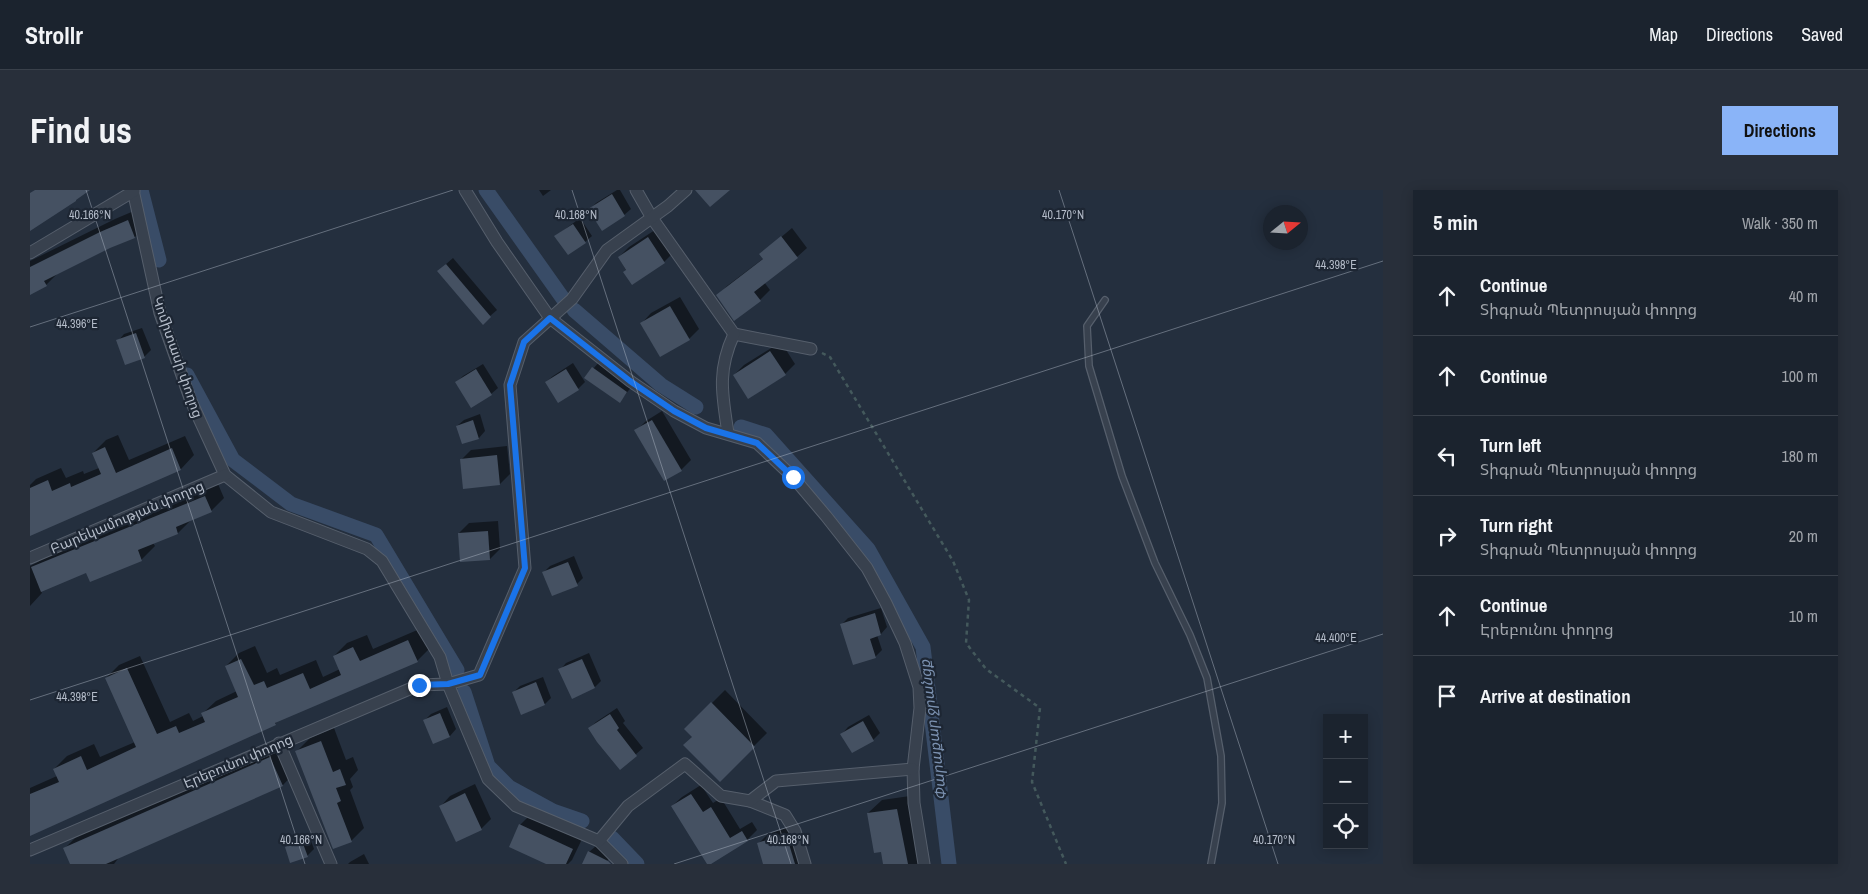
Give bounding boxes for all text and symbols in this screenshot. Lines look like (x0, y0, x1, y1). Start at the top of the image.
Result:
text: Strollr (25, 19, 83, 51)
text: Map (1649, 22, 1678, 47)
text: Directions (1706, 22, 1773, 47)
text: Saved (1801, 22, 1843, 47)
button: Directions (1722, 106, 1838, 155)
text: Find us (30, 107, 132, 154)
north arrow (1263, 205, 1308, 250)
text: 40.166°N (69, 207, 111, 223)
text: 40.168°N (555, 207, 597, 223)
text: 40.170°N (1042, 207, 1084, 223)
text: 5 min (1433, 208, 1478, 237)
text: Walk · 350 m (1742, 212, 1818, 234)
text: 44.398°E (1315, 257, 1357, 273)
text: Continue (1480, 272, 1548, 298)
icon: ahead (1433, 282, 1461, 310)
text: 40 m (1789, 285, 1818, 307)
street label: Կոմիտասի փողոց (149, 294, 207, 420)
text: Տիգրան Պետրոսյան փողոց (1480, 298, 1697, 320)
text: 44.396°E (56, 316, 98, 332)
icon: ahead (1433, 362, 1461, 390)
text: Continue (1480, 363, 1548, 389)
text: 100 m (1782, 365, 1818, 387)
text: Turn left (1480, 432, 1541, 458)
icon: left (1433, 442, 1461, 470)
text: 180 m (1782, 445, 1818, 467)
text: Տիգրան Պետրոսյան փողոց (1480, 458, 1697, 480)
route start (782, 466, 805, 489)
street label: Բարեկամության փողոց (47, 476, 207, 558)
text: Turn right (1480, 512, 1552, 538)
icon: right (1433, 522, 1461, 550)
text: 20 m (1789, 525, 1818, 547)
text: Տիգրան Պետրոսյան փողոց (1480, 538, 1697, 560)
text: Continue (1480, 592, 1548, 618)
icon: ahead (1433, 602, 1461, 630)
text: 10 m (1789, 605, 1818, 627)
text: Էրեբունու փողոց (1480, 618, 1614, 640)
text: 44.400°E (1315, 630, 1357, 646)
water label: Փարաքար ջրանցք (913, 658, 952, 801)
route end (408, 674, 431, 697)
icon: arrive (1433, 682, 1461, 710)
text: Arrive at destination (1480, 683, 1631, 709)
text: 44.398°E (56, 689, 98, 705)
map controls (1323, 714, 1368, 849)
button: + (1323, 714, 1368, 759)
street label: Էրեբունու փողոց (181, 730, 295, 792)
button: − (1323, 759, 1368, 804)
button: locate (1323, 804, 1368, 849)
text: 40.166°N (280, 832, 322, 848)
text: 40.168°N (767, 832, 809, 848)
text: 40.170°N (1253, 832, 1295, 848)

